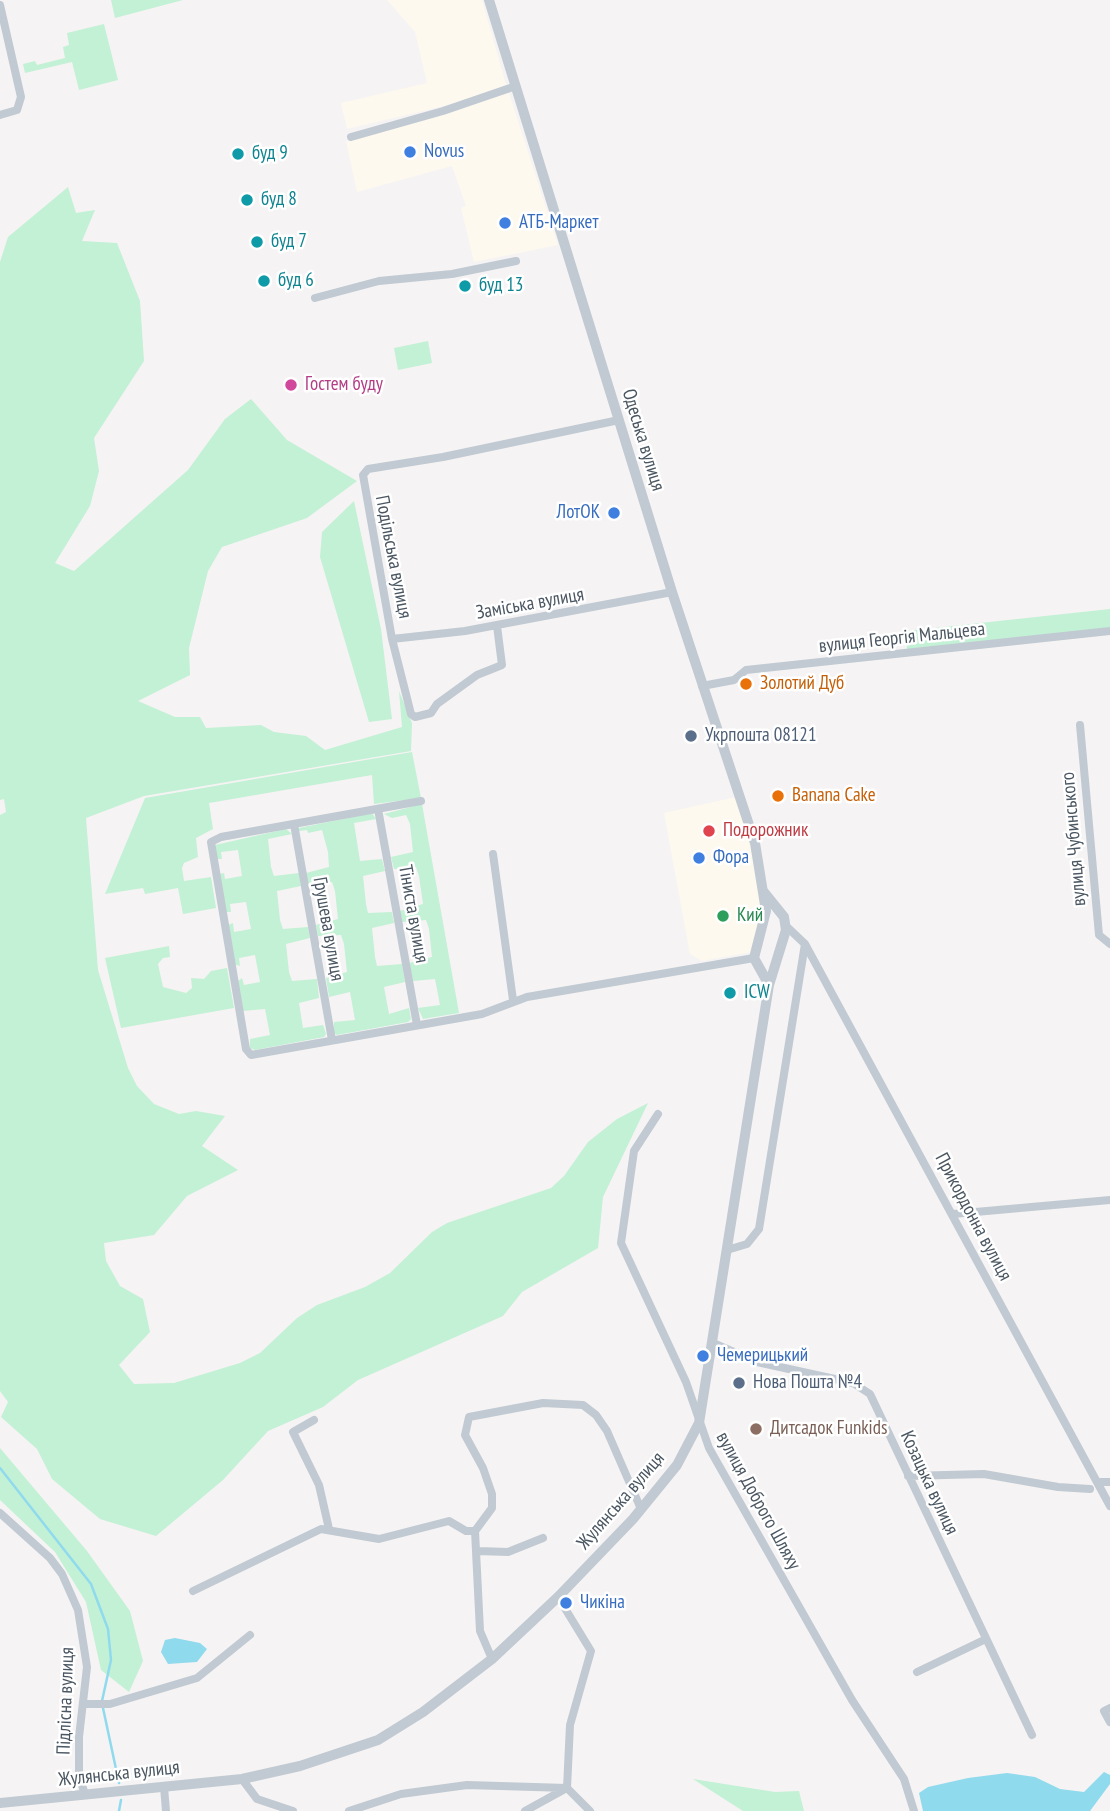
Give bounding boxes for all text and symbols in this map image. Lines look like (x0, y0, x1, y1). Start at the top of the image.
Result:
place label: Novus (424, 141, 464, 163)
place label: буд 9 (252, 143, 288, 165)
marker: Novus (402, 144, 418, 160)
marker: буд 9 (230, 146, 246, 162)
place label: буд 8 (261, 189, 297, 211)
marker: буд 8 (239, 192, 255, 208)
place label: АТБ-Маркет (519, 212, 599, 234)
marker: АТБ-Маркет (497, 215, 513, 231)
place label: буд 7 (271, 231, 307, 253)
marker: буд 7 (249, 234, 265, 250)
place label: буд 6 (278, 270, 314, 292)
marker: буд 6 (256, 273, 272, 289)
place label: буд 13 (479, 275, 523, 297)
marker: буд 13 (457, 278, 473, 294)
place label: Гостем буду (305, 374, 383, 396)
marker: Гостем буду (283, 377, 299, 393)
street label: Одеська вулиця (617, 386, 669, 494)
street label: Подільська вулиця (370, 494, 416, 620)
place label: ЛотОК (557, 502, 600, 524)
marker: ЛотОК (606, 505, 622, 521)
street label: Заміська вулиця (474, 583, 586, 625)
street label: вулиця Георгія Мальцева (818, 618, 986, 658)
place label: Золотий Дуб (760, 673, 844, 695)
marker: Золотий Дуб (738, 676, 754, 692)
place label: Укрпошта 08121 (705, 725, 816, 747)
marker: Укрпошта 08121 (683, 728, 699, 744)
street label: вулиця Чубинського (1057, 771, 1091, 907)
place label: Banana Cake (792, 785, 876, 807)
marker: Banana Cake (770, 788, 786, 804)
place label: Подорожник (723, 820, 808, 842)
marker: Подорожник (701, 823, 717, 839)
place label: Фора (713, 847, 749, 869)
marker: Фора (691, 850, 707, 866)
street label: Тіниста вулиця (393, 863, 433, 965)
street label: Грушева вулиця (308, 875, 348, 983)
place label: Кий (737, 905, 763, 927)
marker: Кий (715, 908, 731, 924)
place label: ICW (744, 982, 770, 1004)
marker: ICW (722, 985, 738, 1001)
street label: Прикордонна вулиця (930, 1149, 1016, 1285)
place label: Чемерицький (717, 1345, 808, 1367)
marker: Чемерицький (695, 1348, 711, 1364)
place label: Нова Пошта №4 (753, 1372, 862, 1394)
marker: Нова Пошта №4 (731, 1375, 747, 1391)
place label: Дитсадок Funkids (770, 1418, 887, 1440)
marker: Дитсадок Funkids (748, 1421, 764, 1437)
street label: Козацька вулиця (895, 1427, 963, 1539)
street label: вулиця Доброго Шляху (711, 1428, 805, 1574)
street label: Жулянська вулиця (572, 1448, 670, 1554)
place label: Чикіна (580, 1592, 625, 1614)
marker: Чикіна (558, 1595, 574, 1611)
street label: Підлісна вулиця (53, 1647, 79, 1755)
street label: Жулянська вулиця (57, 1756, 181, 1792)

